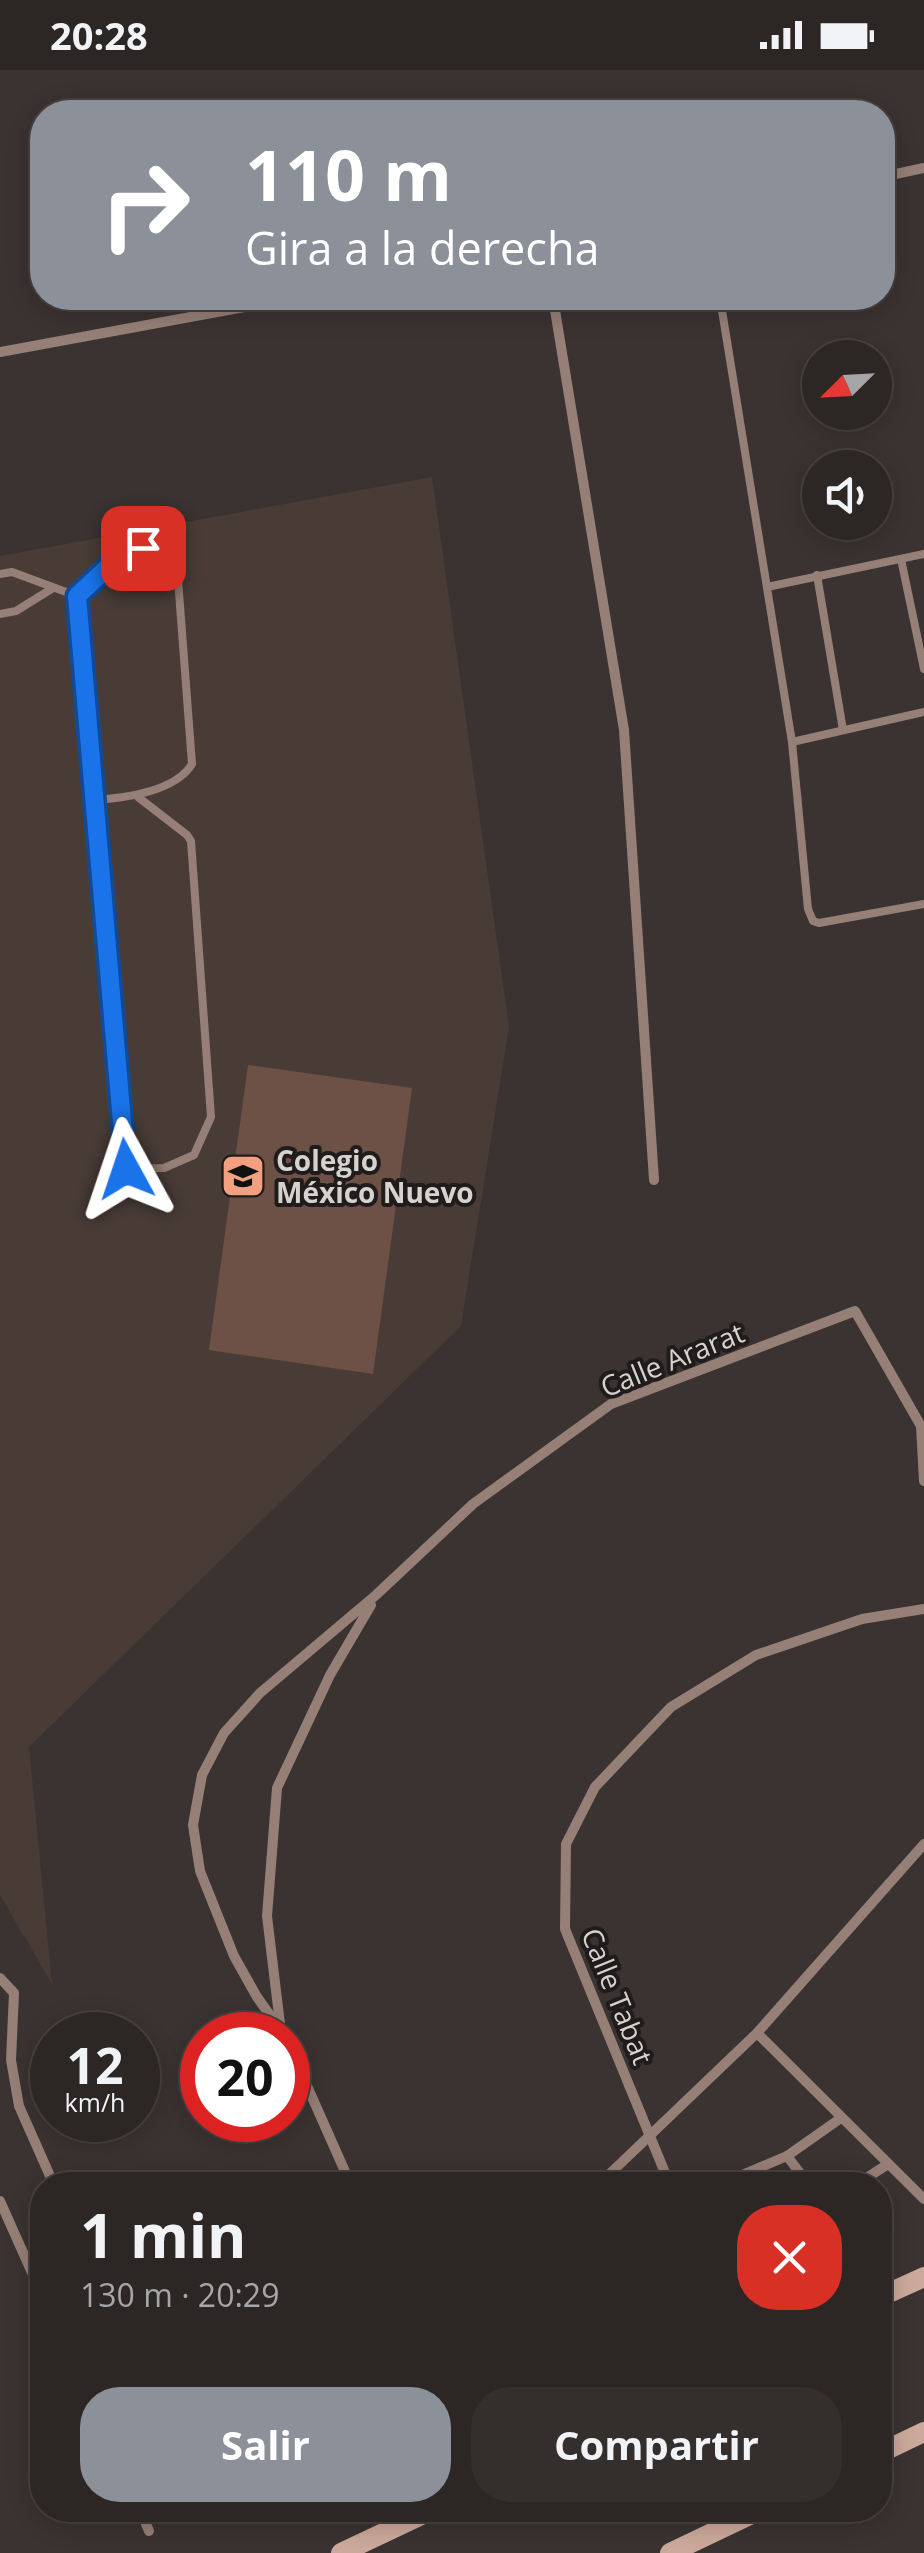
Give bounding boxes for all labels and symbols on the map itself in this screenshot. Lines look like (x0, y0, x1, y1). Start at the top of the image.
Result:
north arrow (802, 340, 892, 430)
pin (101, 506, 186, 591)
position arrow (74, 1117, 178, 1221)
place label: Colegio México Nuevo (276, 1141, 474, 1211)
school or university icon: Colegio México Nuevo (220, 1153, 266, 1199)
street label: Calle Ararat (594, 1313, 750, 1405)
street label: Calle Tabat (573, 1922, 663, 2070)
speed limit sign: 20 (180, 2012, 310, 2142)

